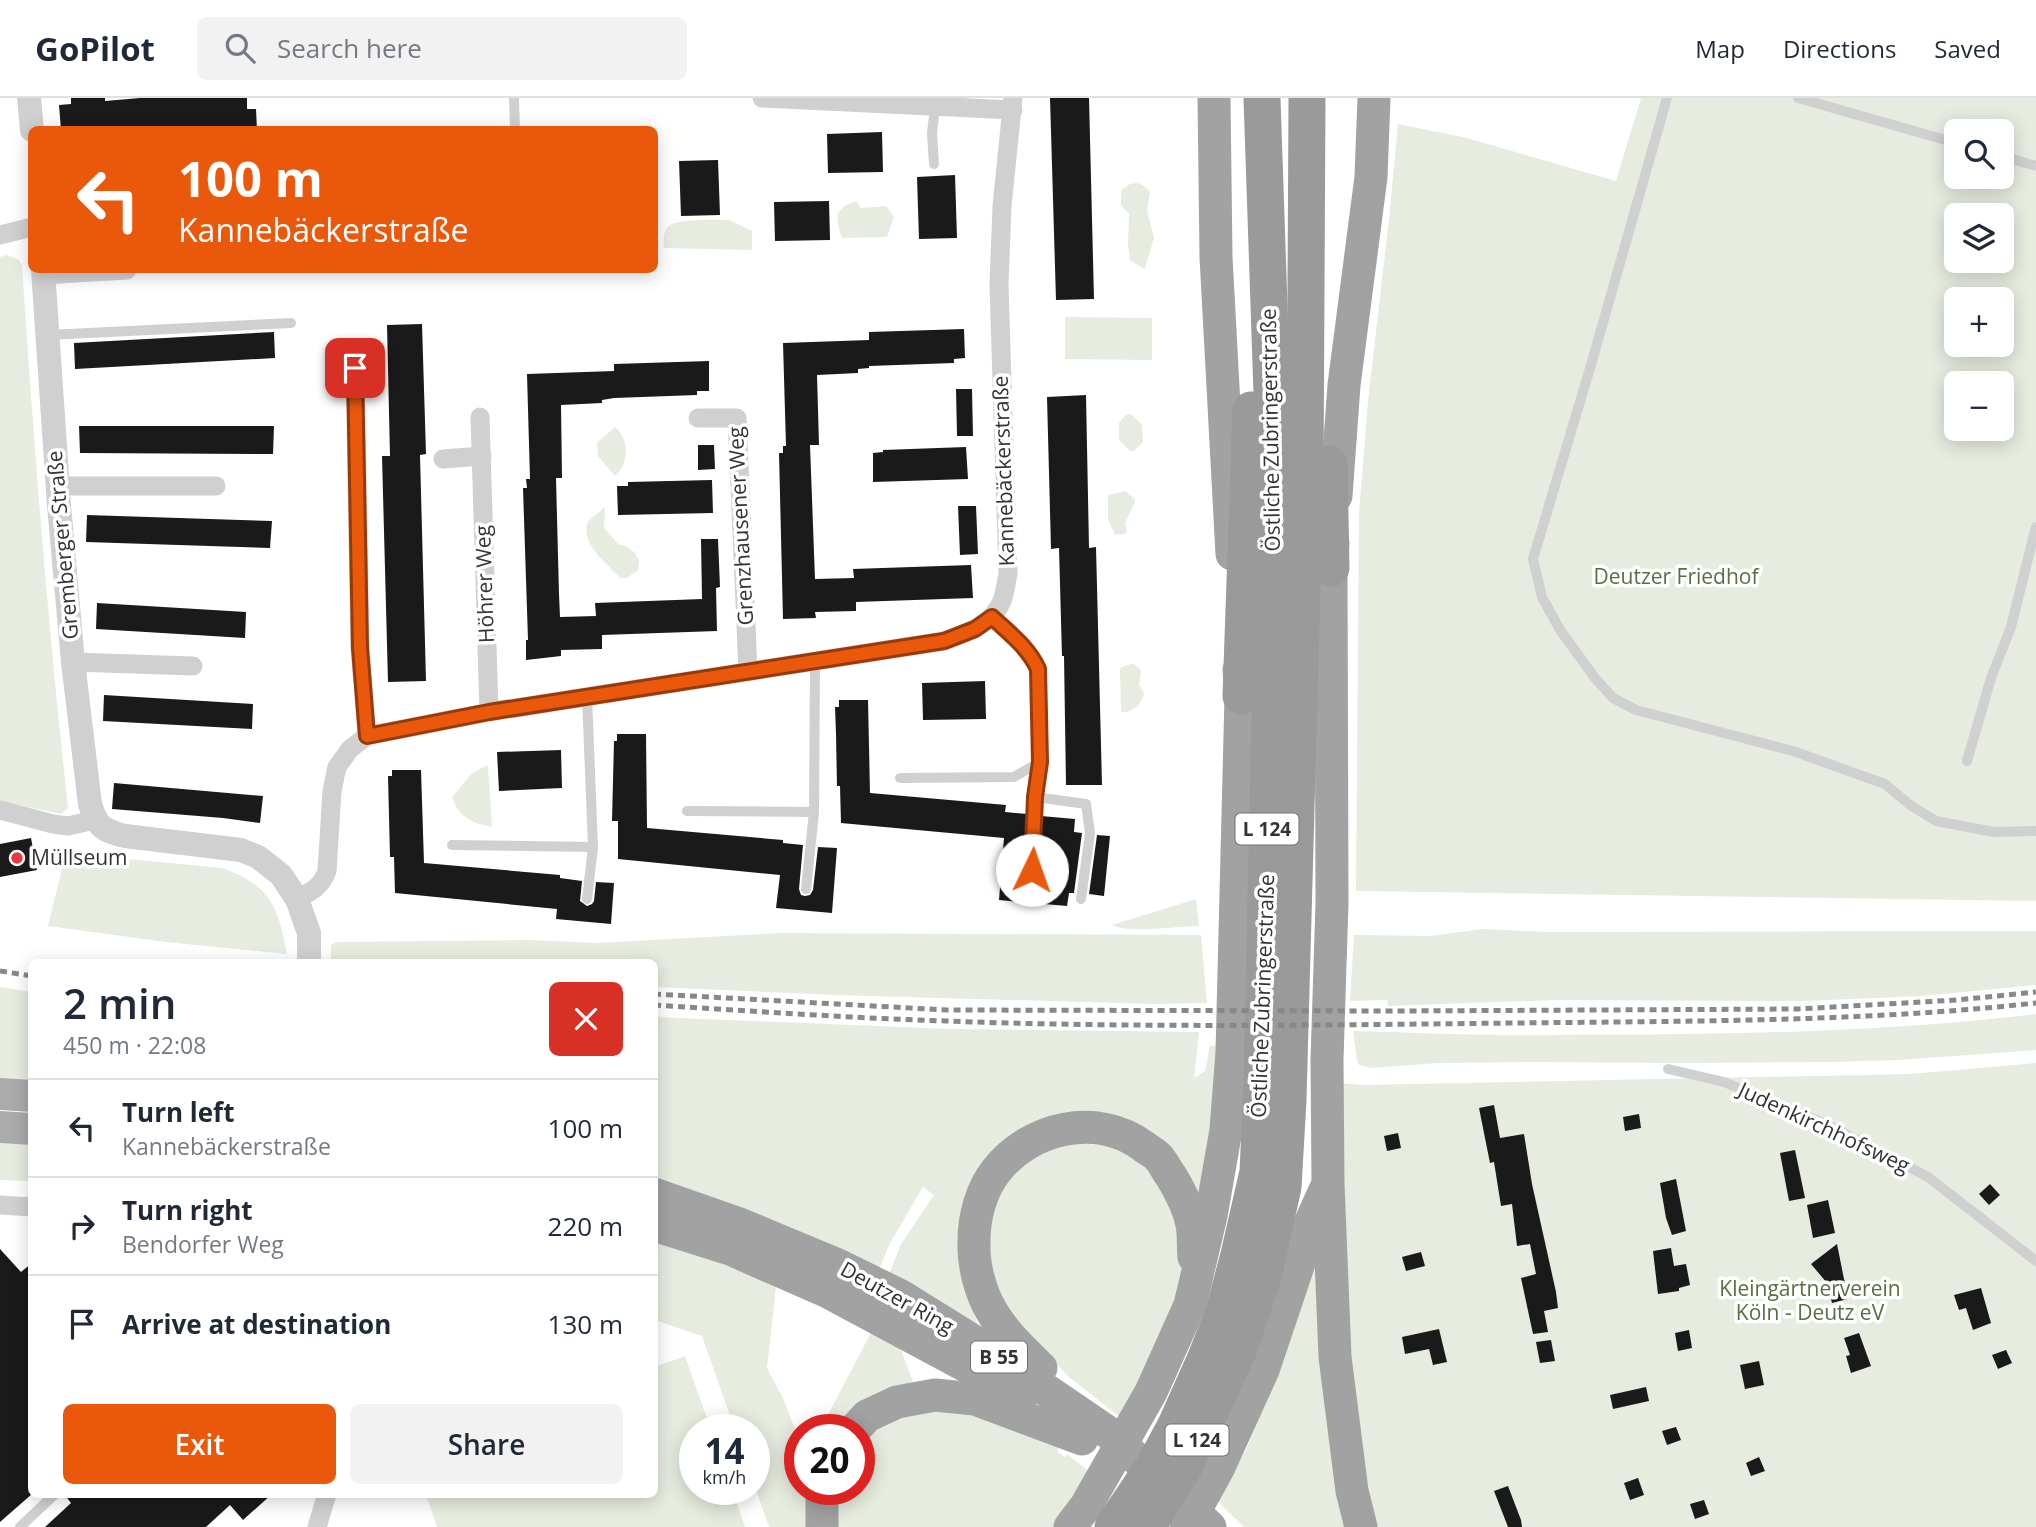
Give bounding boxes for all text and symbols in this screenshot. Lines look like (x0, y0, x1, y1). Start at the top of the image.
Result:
search box (197, 17, 687, 80)
text: GoPilot (35, 26, 155, 71)
icon: search (221, 29, 259, 67)
text: Search here (277, 30, 422, 66)
text: Map (1695, 32, 1745, 65)
text: Directions (1783, 32, 1896, 65)
text: Saved (1934, 32, 2001, 65)
map controls (1944, 119, 2014, 441)
button: search (1944, 119, 2014, 189)
text: 100 m (178, 145, 323, 211)
icon: left (63, 154, 154, 245)
button: layers (1944, 203, 2014, 273)
text: Kannebäckerstraße (178, 208, 469, 251)
button: + (1944, 287, 2014, 357)
street label: Östliche Zubringerstraße (1254, 308, 1286, 552)
pin (325, 338, 385, 398)
icon: arrive (336, 349, 374, 387)
button: − (1944, 371, 2014, 441)
street label: Kannebäckerstraße (986, 375, 1020, 567)
street label: Grenzhausener Weg (721, 426, 759, 626)
street label: Gremberger Straße (40, 449, 84, 641)
street label: Höhrer Weg (468, 525, 500, 643)
park label: Deutzer Friedhof (1593, 562, 1760, 590)
road number: L 124 (1236, 814, 1298, 844)
position arrow (995, 833, 1069, 907)
place label: Müllseum (31, 843, 128, 871)
marker: Müllseum (9, 850, 25, 866)
street label: Östliche Zubringerstraße (1244, 874, 1280, 1118)
text: 2 min (63, 974, 176, 1031)
button: close (549, 982, 623, 1056)
text: 450 m · 22:08 (63, 1029, 206, 1061)
street label: Judenkirchhofsweg (1732, 1074, 1915, 1179)
text: Turn left (122, 1094, 234, 1130)
icon: left (63, 1109, 101, 1147)
text: 100 m (548, 1110, 623, 1146)
text: Kannebäckerstraße (122, 1130, 331, 1162)
text: Turn right (122, 1192, 253, 1228)
icon: right (63, 1207, 101, 1245)
text: 220 m (548, 1208, 623, 1244)
text: Bendorfer Weg (122, 1228, 284, 1260)
street label: Deutzer Ring (836, 1254, 959, 1340)
park label: Kleingärtnerverein Köln - Deutz eV (1719, 1274, 1901, 1326)
icon: arrive (63, 1305, 101, 1343)
text: Arrive at destination (122, 1306, 391, 1342)
text: 130 m (548, 1306, 623, 1342)
road number: B 55 (971, 1342, 1027, 1372)
button: Exit (63, 1404, 336, 1484)
button: Share (350, 1404, 623, 1484)
speed limit sign: 20 (784, 1414, 875, 1505)
road number: L 124 (1166, 1424, 1228, 1456)
text: 14 (704, 1427, 745, 1474)
text: km/h (703, 1465, 746, 1489)

